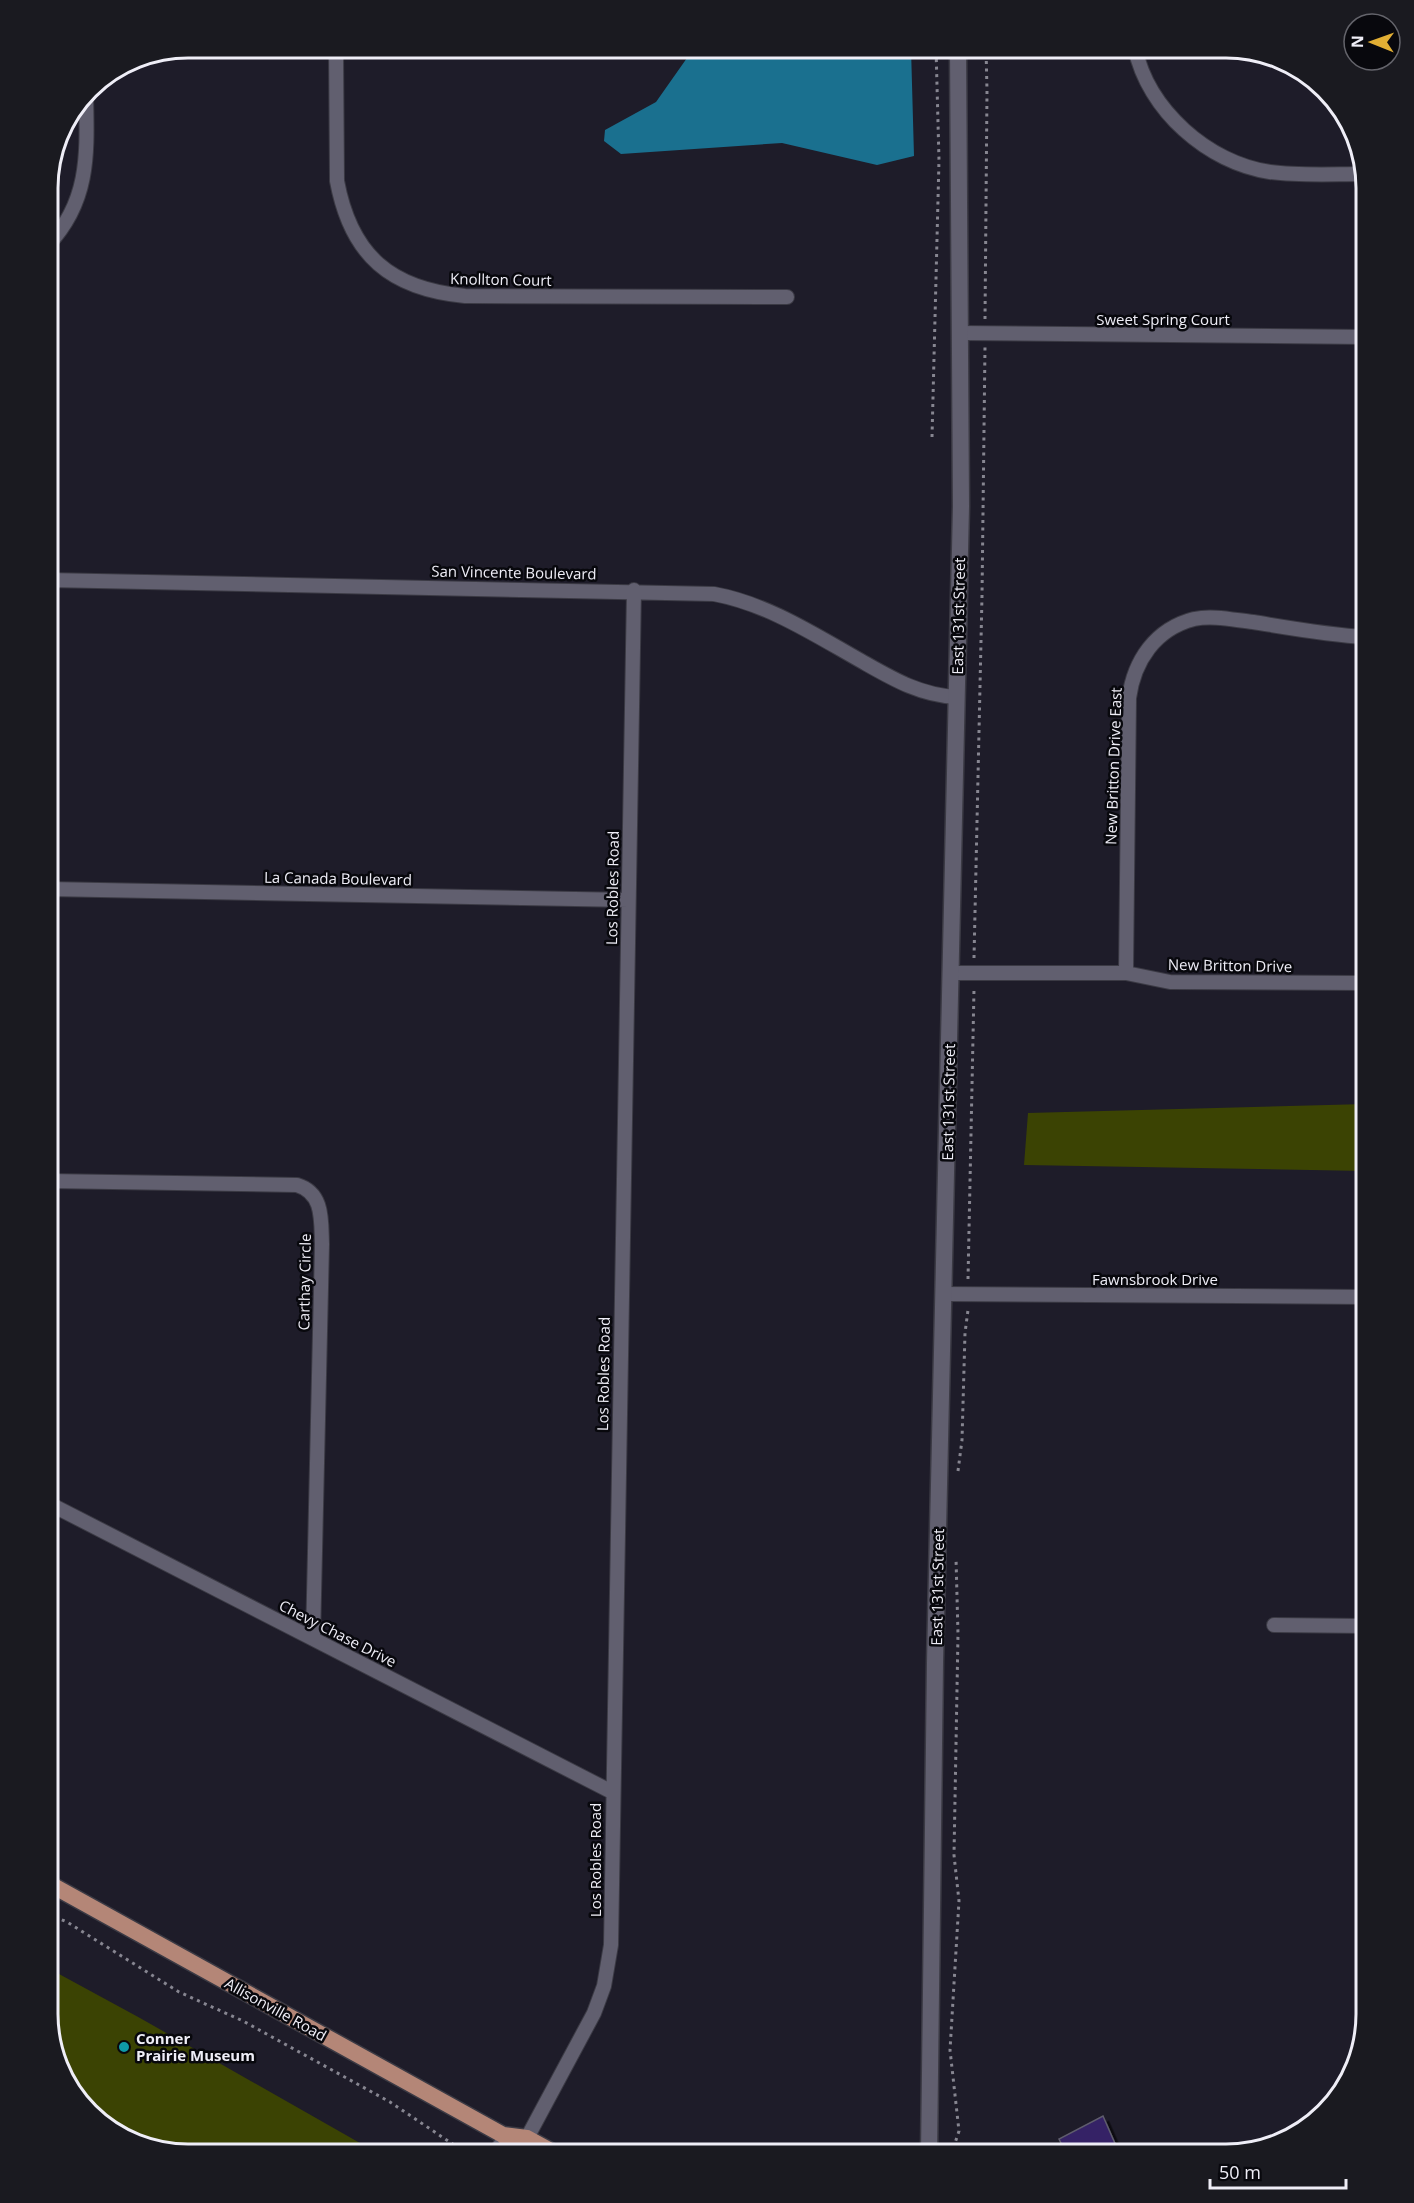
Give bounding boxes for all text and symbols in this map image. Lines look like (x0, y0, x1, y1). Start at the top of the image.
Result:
north arrow (1342, 12, 1402, 72)
text: N (1346, 35, 1368, 48)
street label: Knollton Court (450, 268, 552, 290)
street label: Sweet Spring Court (1096, 309, 1230, 329)
street label: East 131st Street (947, 557, 969, 675)
street label: San Vincente Boulevard (431, 561, 597, 583)
street label: New Britton Drive East (1100, 687, 1126, 845)
street label: Los Robles Road (601, 831, 623, 945)
street label: La Canada Boulevard (264, 867, 412, 889)
street label: New Britton Drive (1168, 954, 1292, 976)
street label: East 131st Street (937, 1043, 959, 1161)
street label: Carthay Circle (293, 1233, 315, 1331)
street label: Fawnsbrook Drive (1092, 1269, 1218, 1289)
street label: Los Robles Road (592, 1317, 614, 1431)
street label: East 131st Street (926, 1528, 948, 1646)
street label: Chevy Chase Drive (276, 1595, 400, 1671)
street label: Los Robles Road (585, 1803, 605, 1917)
street label: Allisonville Road (222, 1973, 330, 2045)
place label: Conner Prairie Museum (136, 2028, 255, 2065)
marker: Conner Prairie Museum (117, 2040, 131, 2054)
scale bar (1210, 2152, 1346, 2190)
text: 50 m (1219, 2160, 1261, 2184)

